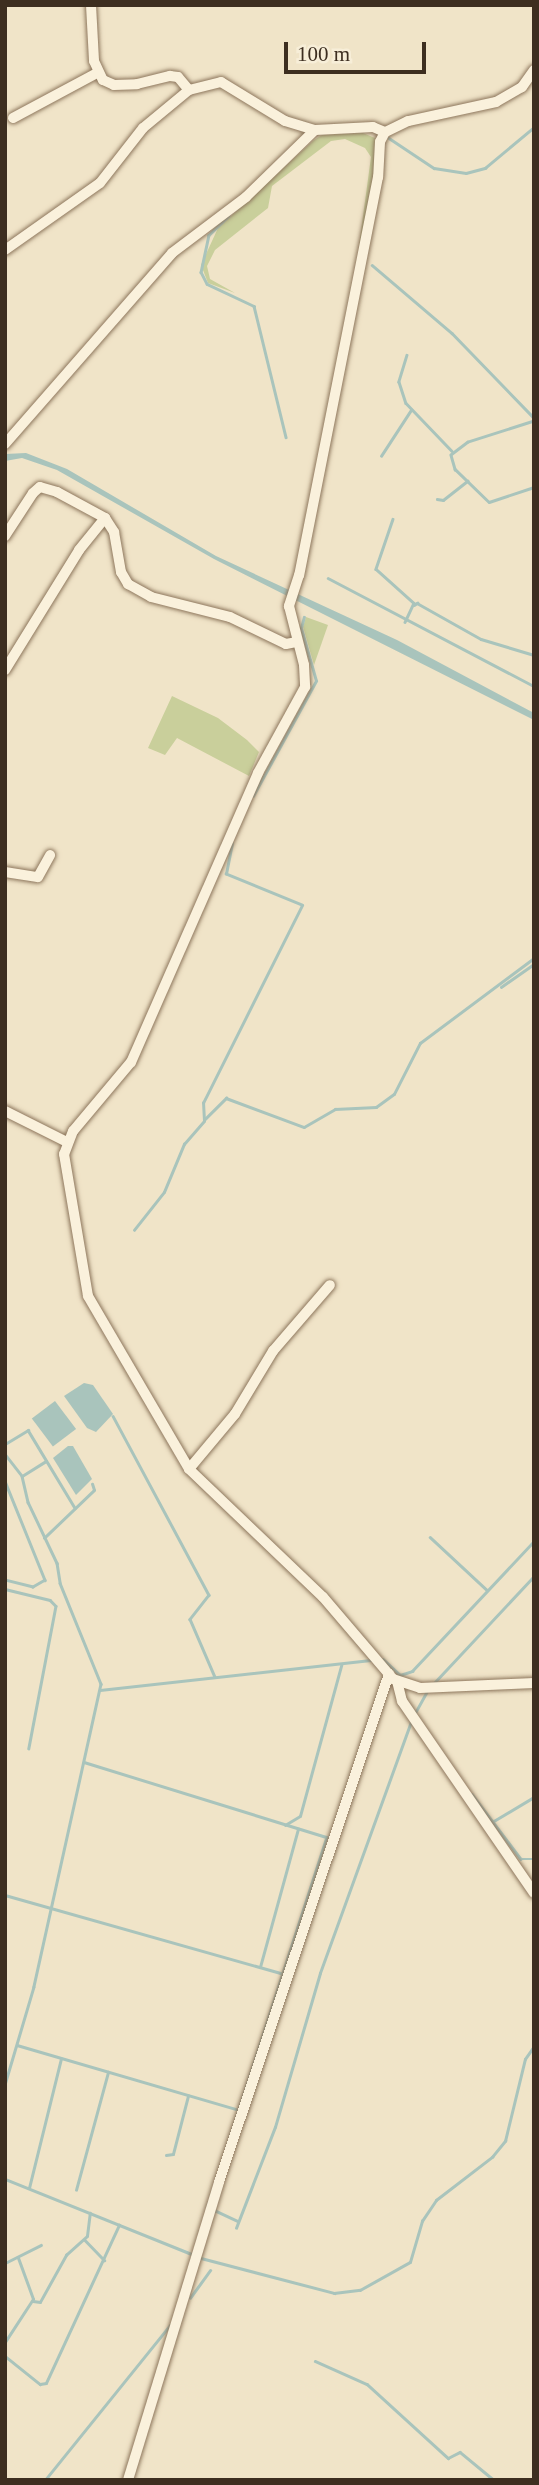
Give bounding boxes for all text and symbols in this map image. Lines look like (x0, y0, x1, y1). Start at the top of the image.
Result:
scale bar (287, 28, 429, 72)
text: 100 m (297, 42, 350, 66)

